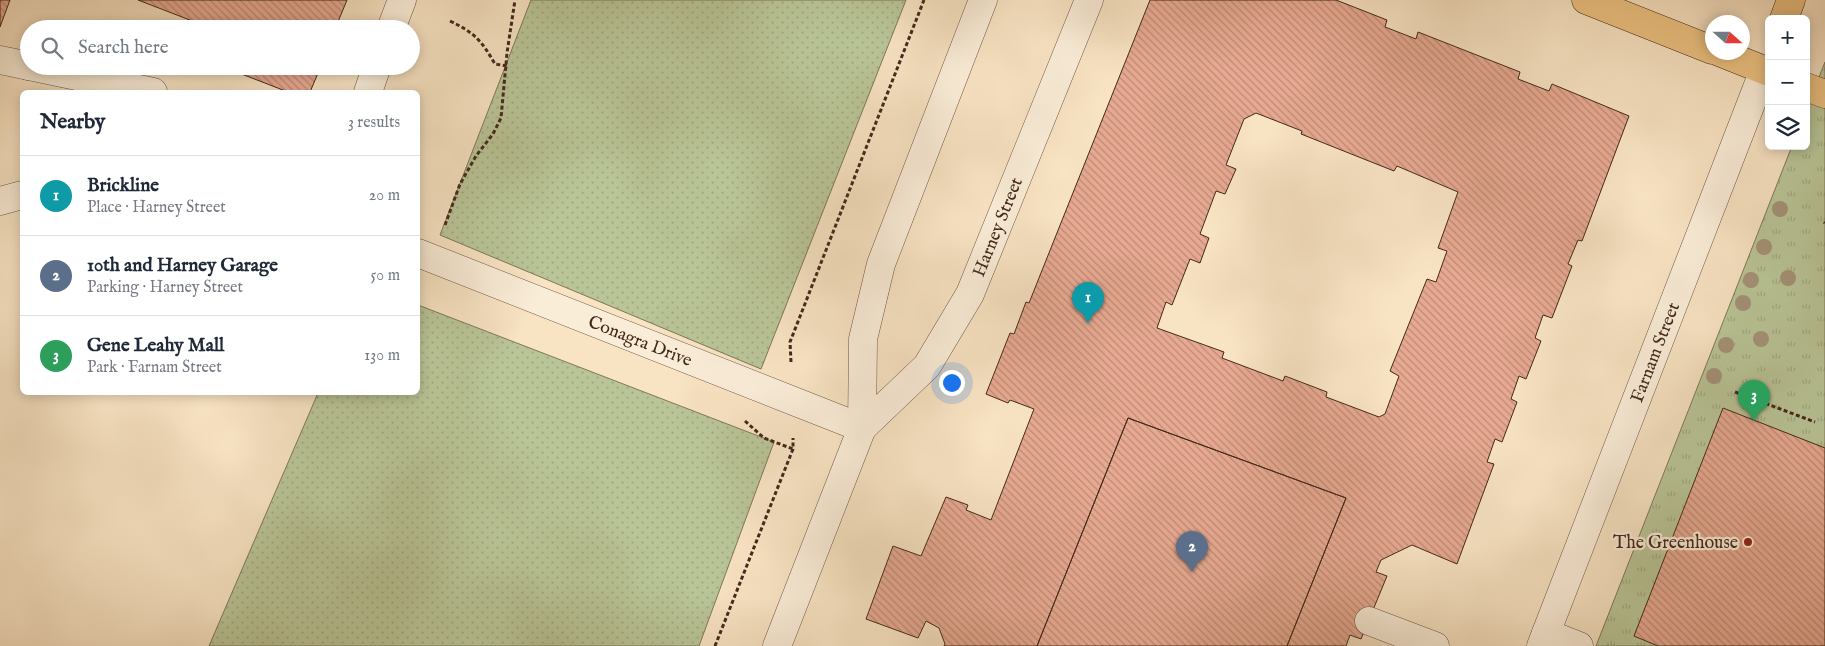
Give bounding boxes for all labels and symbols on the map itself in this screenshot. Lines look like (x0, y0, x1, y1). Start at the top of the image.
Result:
north arrow (1705, 15, 1750, 60)
street label: Harney Street (968, 174, 1029, 281)
pin: 1 (1072, 282, 1104, 323)
street label: Farnam Street (1626, 299, 1686, 406)
street label: Conagra Drive (584, 311, 695, 373)
your location (939, 370, 965, 396)
pin: 3 (1738, 380, 1770, 421)
pin: 2 (1176, 531, 1208, 572)
place label: The Greenhouse (1613, 532, 1738, 555)
marker: The Greenhouse (1742, 536, 1754, 548)

